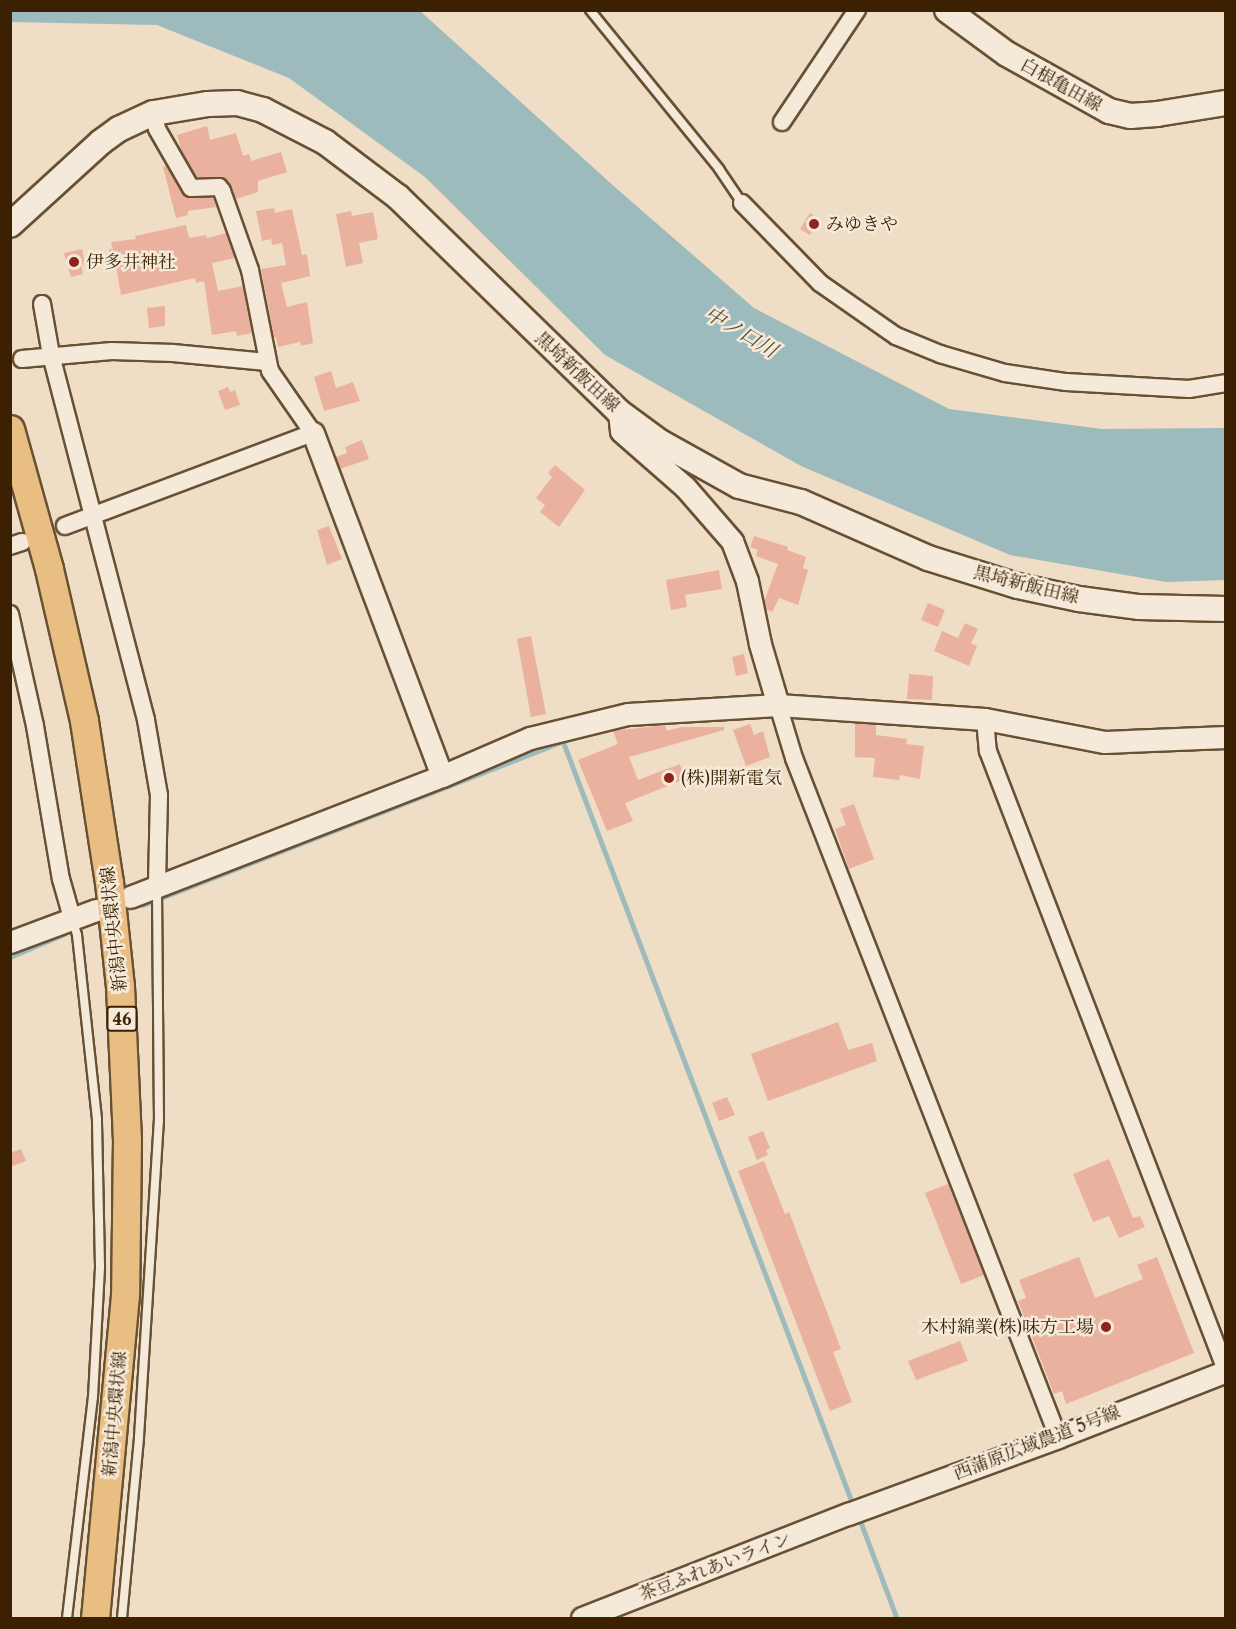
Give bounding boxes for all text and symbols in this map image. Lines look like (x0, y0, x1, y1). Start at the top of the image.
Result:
street label: 白根亀田線 (1016, 54, 1106, 116)
place label: みゆきや (826, 213, 898, 235)
marker: みゆきや (807, 217, 821, 231)
place label: 伊多井神社 (86, 251, 176, 273)
marker: 伊多井神社 (67, 255, 81, 269)
water label: 中ノ口川 (701, 301, 781, 363)
street label: 黒埼新飯田線 (530, 327, 624, 417)
street label: 黒埼新飯田線 (971, 561, 1081, 609)
place label: (株)開新電気 (681, 767, 782, 789)
marker: (株)開新電気 (662, 771, 676, 785)
street label: 新潟中央環状線 (97, 865, 131, 993)
road number: 46 (106, 1006, 138, 1032)
place label: 木村綿業(株)味方工場 (921, 1316, 1094, 1338)
marker: 木村綿業(株)味方工場 (1099, 1320, 1113, 1334)
street label: 新潟中央環状線 (99, 1350, 131, 1478)
street label: 西蒲原広域農道 5号線 (951, 1401, 1123, 1485)
street label: 茶豆ふれあいライン (636, 1528, 794, 1606)

